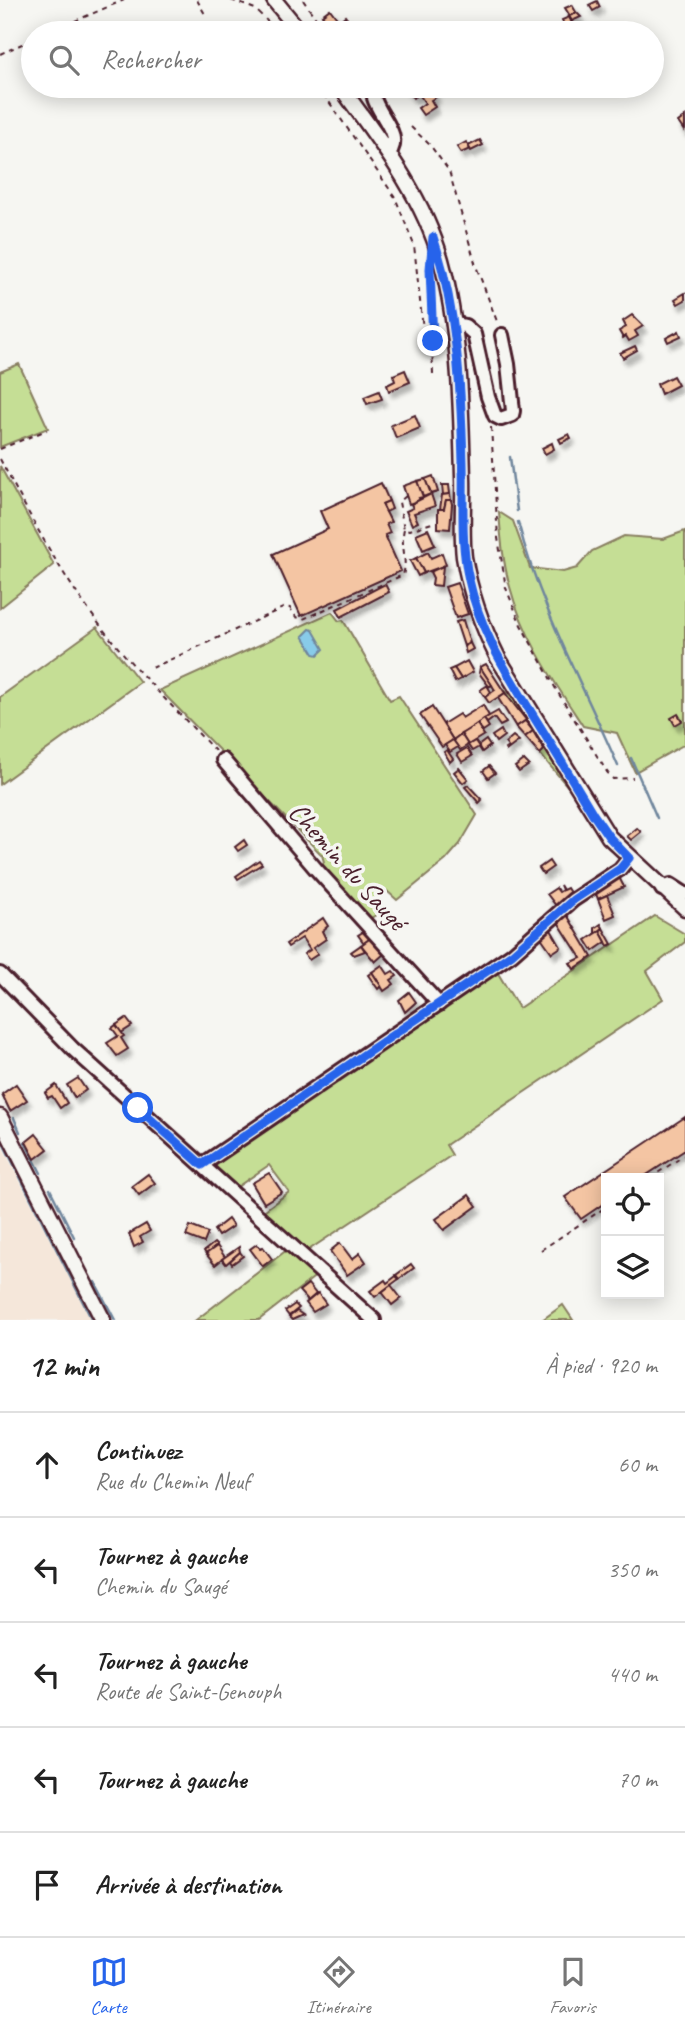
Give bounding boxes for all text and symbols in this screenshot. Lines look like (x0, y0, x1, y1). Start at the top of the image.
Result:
search box (21, 21, 664, 98)
icon: search (45, 41, 83, 79)
text: Rechercher (101, 43, 201, 76)
route end (417, 325, 448, 356)
street label: Chemin du Saugé (281, 795, 417, 940)
route start (122, 1092, 153, 1123)
map controls (601, 1173, 664, 1299)
button: locate (601, 1173, 664, 1236)
button: layers (601, 1236, 664, 1299)
text: 12 min (28, 1347, 99, 1385)
text: À pied · 920 m (545, 1351, 657, 1380)
text: Continuez (95, 1434, 181, 1467)
icon: ahead (28, 1446, 66, 1484)
text: 60 m (618, 1450, 657, 1479)
text: Rue du Chemin Neuf (95, 1467, 250, 1496)
text: Tournez à gauche (95, 1539, 246, 1572)
icon: left (28, 1551, 66, 1589)
text: 350 m (608, 1555, 657, 1584)
text: Chemin du Saugé (95, 1572, 227, 1601)
text: Tournez à gauche (95, 1644, 246, 1677)
icon: left (28, 1656, 66, 1694)
text: 440 m (608, 1660, 657, 1689)
text: Route de Saint-Genouph (95, 1677, 281, 1706)
icon: left (28, 1761, 66, 1799)
text: Tournez à gauche (95, 1763, 246, 1796)
text: 70 m (618, 1765, 657, 1794)
icon: arrive (28, 1866, 66, 1904)
text: Arrivée à destination (95, 1868, 281, 1901)
tab: Carte (90, 1953, 128, 2019)
tab: Itinéraire (307, 1953, 371, 2019)
tab: Favoris (550, 1953, 595, 2019)

